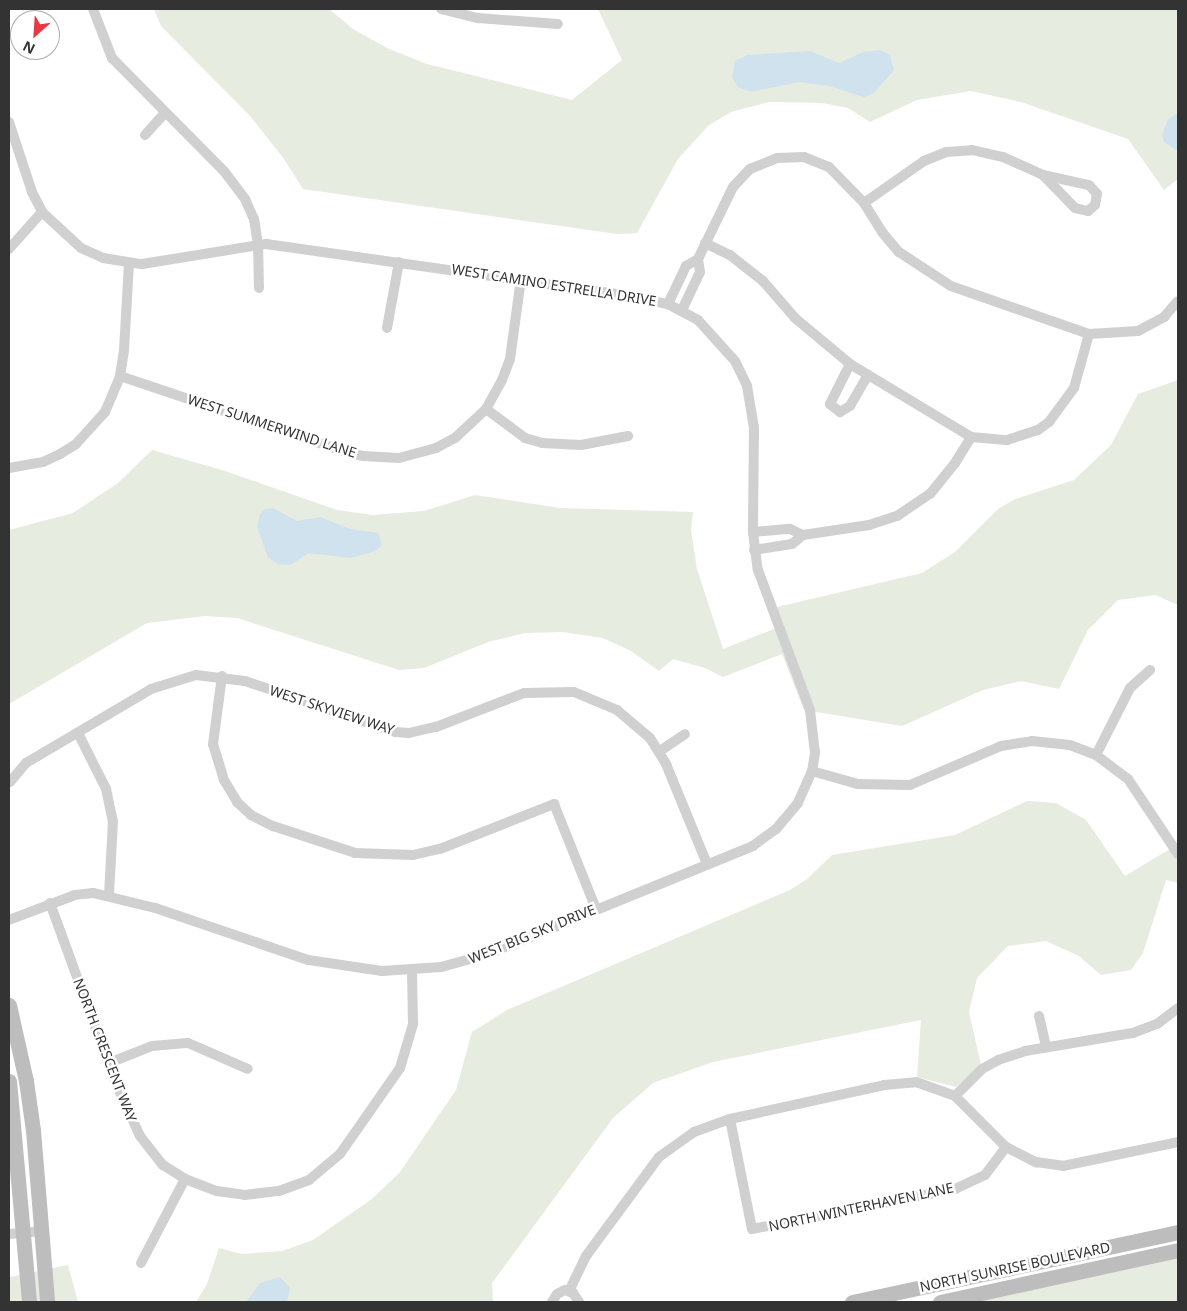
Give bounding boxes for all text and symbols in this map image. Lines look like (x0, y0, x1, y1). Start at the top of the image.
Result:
north arrow (10, 10, 60, 60)
text: N (19, 37, 38, 59)
street label: WEST CAMINO ESTRELLA DRIVE (450, 260, 658, 310)
street label: WEST SUMMERWIND LANE (185, 391, 359, 461)
street label: WEST SKYVIEW WAY (267, 682, 397, 738)
street label: WEST BIG SKY DRIVE (466, 901, 598, 967)
street label: NORTH CRESCENT WAY (70, 976, 140, 1124)
street label: NORTH WINTERHAVEN LANE (767, 1179, 955, 1235)
street label: NORTH SUNRISE BOULEVARD (918, 1239, 1112, 1295)

